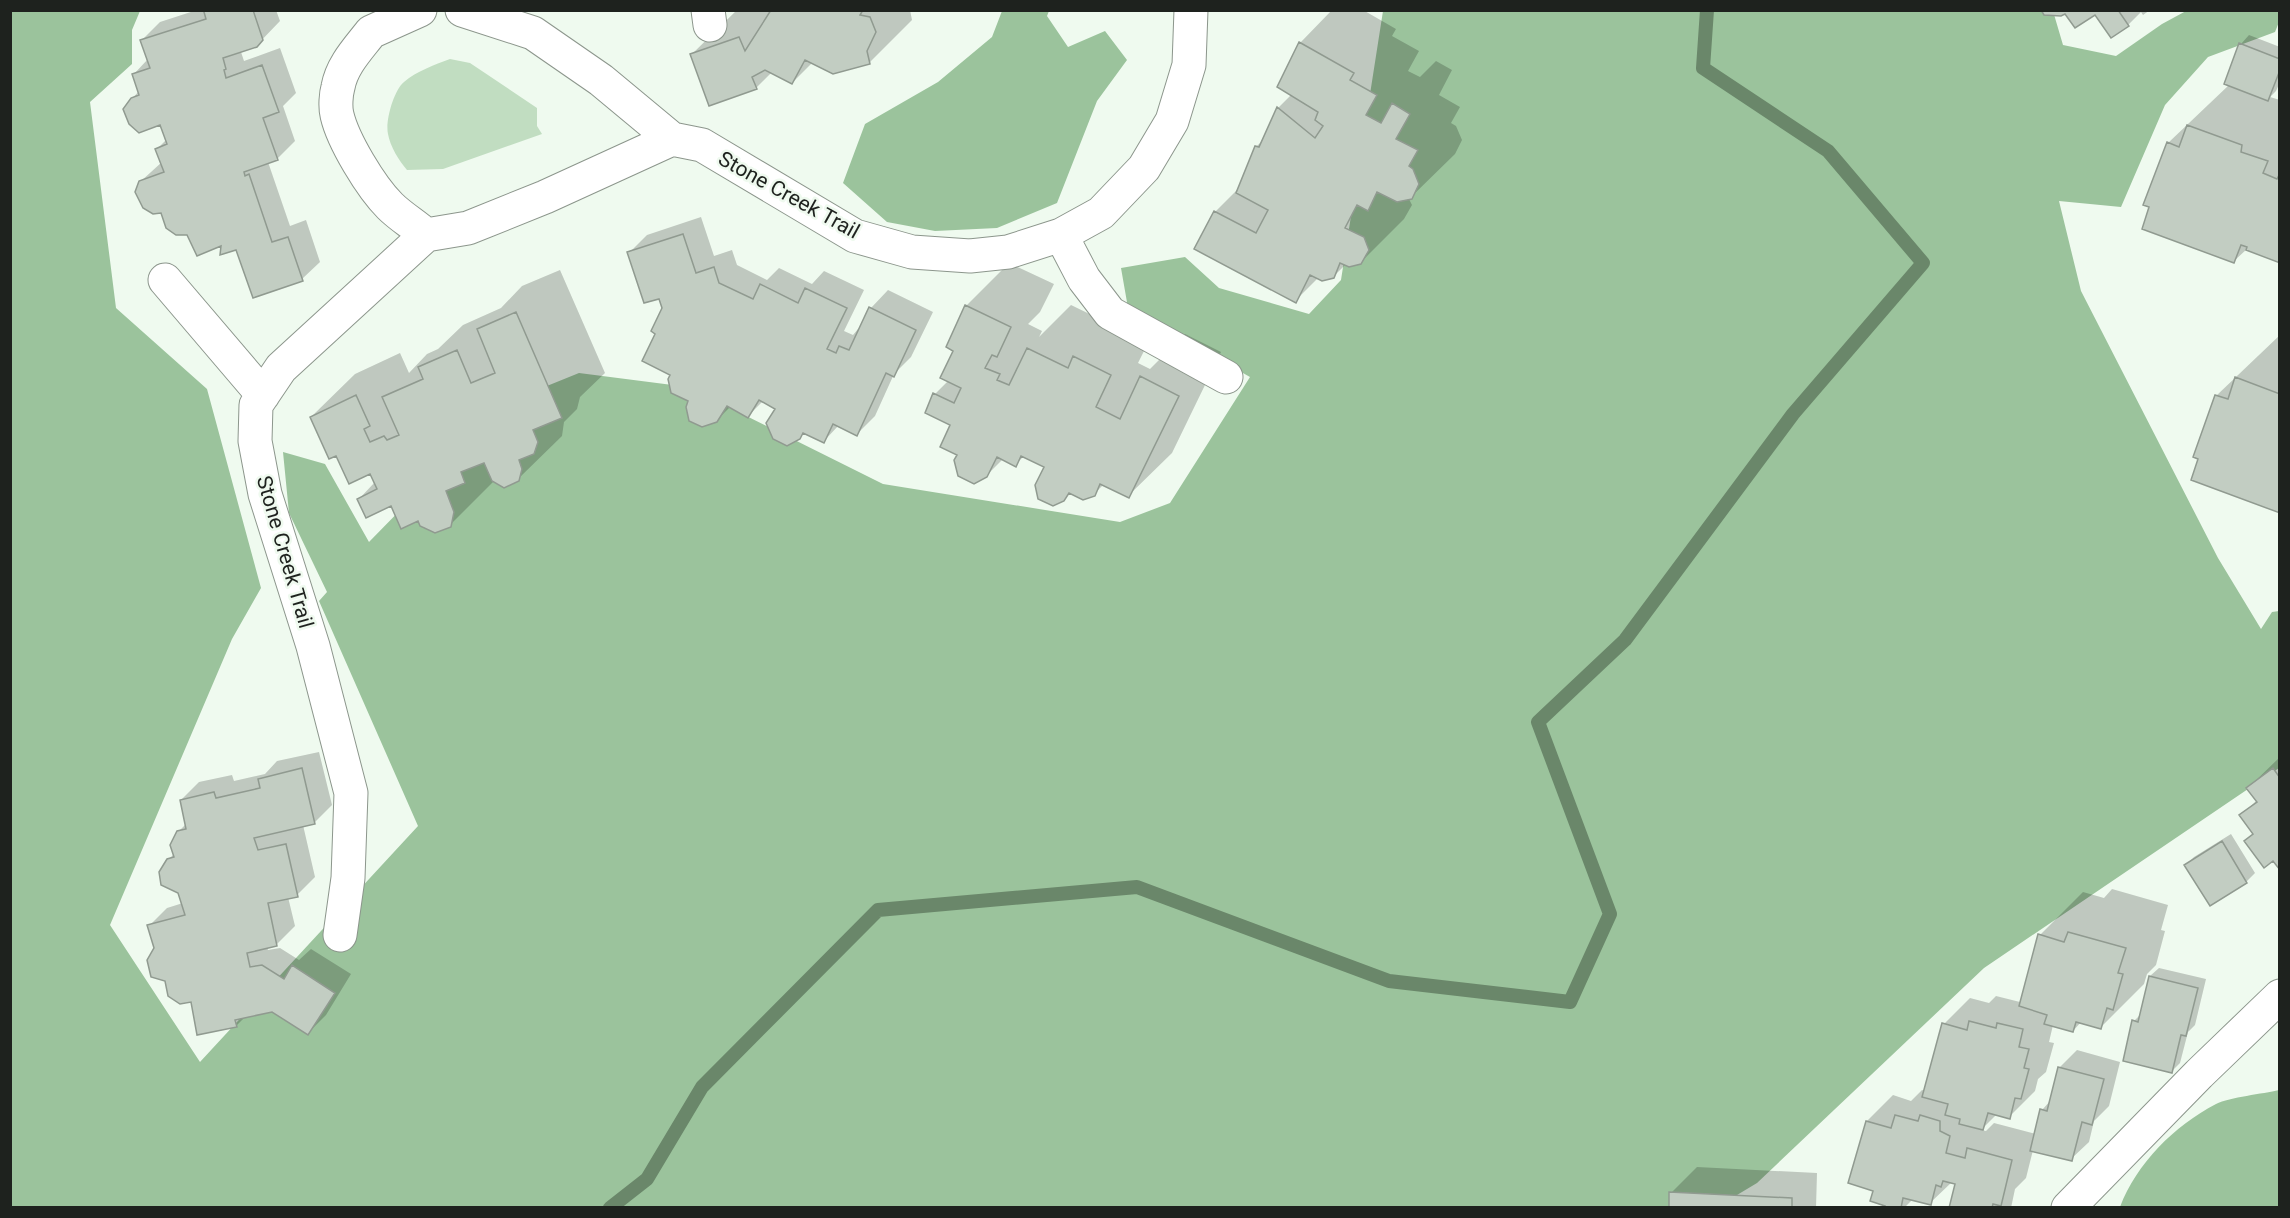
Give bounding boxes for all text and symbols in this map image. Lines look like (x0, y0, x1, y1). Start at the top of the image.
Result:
street label: Stone Creek Trail (714, 146, 864, 244)
street label: Stone Creek Trail (252, 473, 318, 631)

